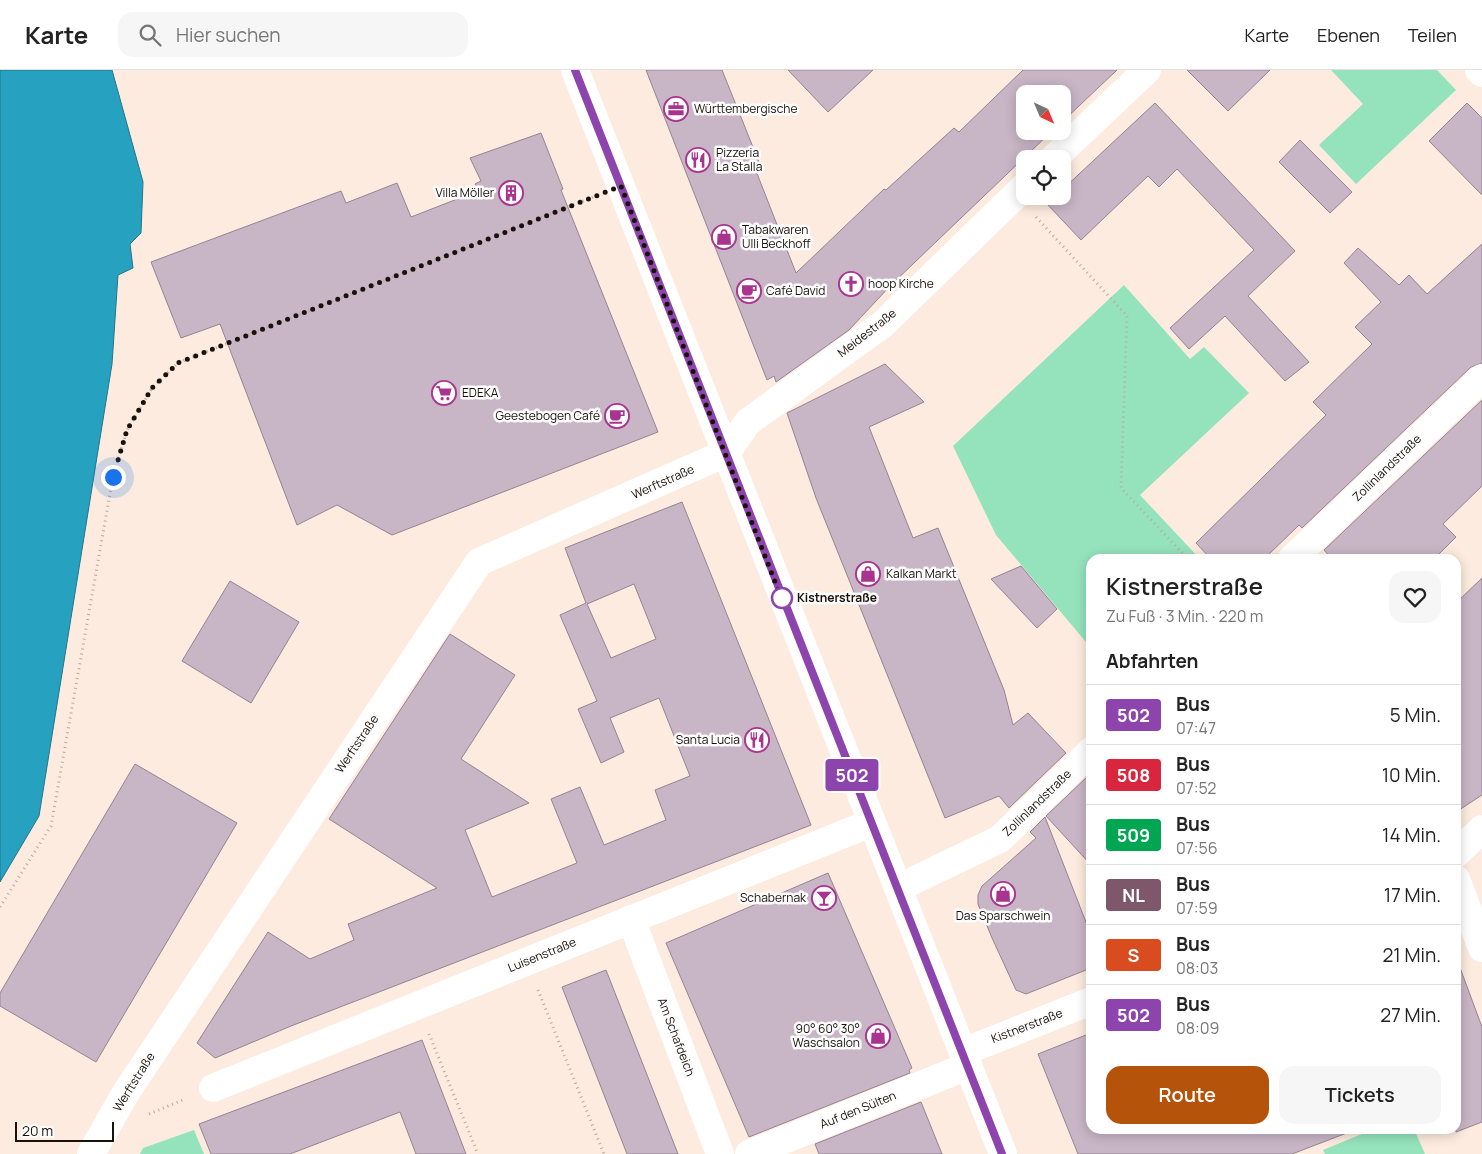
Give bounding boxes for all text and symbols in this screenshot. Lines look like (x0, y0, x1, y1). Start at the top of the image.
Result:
search box (118, 12, 468, 57)
text: Karte (25, 18, 88, 51)
icon: search (136, 21, 164, 49)
text: Hier suchen (176, 22, 280, 48)
text: Karte (1245, 23, 1289, 47)
text: Ebenen (1317, 23, 1380, 47)
text: Teilen (1408, 23, 1457, 47)
north arrow (1016, 85, 1071, 140)
map controls (1016, 85, 1071, 205)
office icon: Württembergische (663, 96, 689, 122)
place label: Württembergische (694, 100, 797, 117)
place label: Pizzeria La Stalla (716, 144, 762, 175)
restaurant icon: Pizzeria La Stalla (685, 147, 711, 173)
button: locate (1016, 150, 1071, 205)
building icon: Villa Möller (498, 180, 524, 206)
place label: Villa Möller (435, 184, 495, 201)
place label: Tabakwaren Ulli Beckhoff (742, 221, 810, 252)
shop icon: Tabakwaren Ulli Beckhoff (711, 224, 737, 250)
church icon: hoop Kirche (838, 271, 864, 297)
place label: hoop Kirche (868, 275, 934, 292)
cafe icon: Café David (736, 278, 762, 304)
place label: Café David (766, 282, 825, 299)
street label: Meidestraße (834, 304, 900, 361)
supermarket icon: EDEKA (431, 380, 457, 406)
place label: EDEKA (462, 384, 499, 401)
cafe icon: Geestebogen Café (604, 403, 630, 429)
place label: Geestebogen Café (495, 407, 600, 424)
street label: Zollinlandstraße (1348, 430, 1425, 505)
street label: Werftstraße (629, 460, 697, 503)
your location (101, 465, 126, 490)
shop icon: Kalkan Markt (855, 561, 881, 587)
place label: Kalkan Markt (886, 565, 957, 582)
text: Kistnerstraße (1106, 569, 1263, 602)
button: heart (1389, 571, 1441, 623)
marker: Kistnerstraße (771, 587, 793, 609)
place label: Kistnerstraße (797, 589, 877, 606)
text: Zu Fuß · 3 Min. · 220 m (1106, 605, 1263, 627)
text: Abfahrten (1106, 648, 1199, 674)
text: Bus (1176, 691, 1210, 717)
text: 5 Min. (1390, 702, 1441, 728)
text: 502 (1117, 703, 1150, 727)
street label: Werftstraße (331, 711, 382, 776)
text: 07:47 (1176, 717, 1216, 739)
restaurant icon: Santa Lucia (744, 727, 770, 753)
place label: Santa Lucia (676, 731, 740, 748)
text: Bus (1176, 751, 1210, 777)
line badge: 502 (823, 759, 881, 791)
text: 10 Min. (1382, 762, 1441, 788)
text: 502 (835, 763, 869, 787)
text: 508 (1117, 763, 1150, 787)
street label: Zollinlandstraße (998, 765, 1075, 840)
text: 07:52 (1176, 777, 1216, 799)
text: Bus (1176, 811, 1210, 837)
text: 14 Min. (1382, 822, 1441, 848)
text: 509 (1117, 823, 1150, 847)
text: 07:56 (1176, 837, 1218, 859)
text: Bus (1176, 871, 1210, 897)
shop icon: Das Sparschwein (990, 881, 1016, 907)
text: 17 Min. (1384, 882, 1441, 908)
text: NL (1122, 883, 1145, 907)
bar icon: Schabernak (811, 885, 837, 911)
place label: Schabernak (740, 889, 807, 906)
text: 07:59 (1176, 897, 1218, 919)
place label: Das Sparschwein (956, 907, 1050, 924)
text: Bus (1176, 931, 1210, 957)
street label: Luisenstraße (505, 933, 579, 976)
text: 21 Min. (1382, 942, 1441, 968)
text: S (1128, 943, 1139, 967)
text: 08:03 (1176, 957, 1218, 979)
text: Bus (1176, 991, 1210, 1017)
street label: Am Schafdeich (654, 995, 699, 1078)
text: 27 Min. (1380, 1002, 1441, 1028)
text: 502 (1117, 1003, 1150, 1027)
street label: Kistnerstraße (989, 1004, 1065, 1047)
text: 08:09 (1176, 1017, 1220, 1039)
place label: 90° 60° 30° Waschsalon (793, 1020, 860, 1051)
shop icon: 90° 60° 30° Waschsalon (865, 1023, 891, 1049)
street label: Werftstraße (109, 1049, 159, 1115)
button: Route (1106, 1066, 1269, 1124)
button: Tickets (1279, 1066, 1441, 1124)
street label: Auf den Sülten (817, 1087, 898, 1133)
scale bar (15, 1119, 114, 1142)
text: 20 m (22, 1121, 53, 1140)

